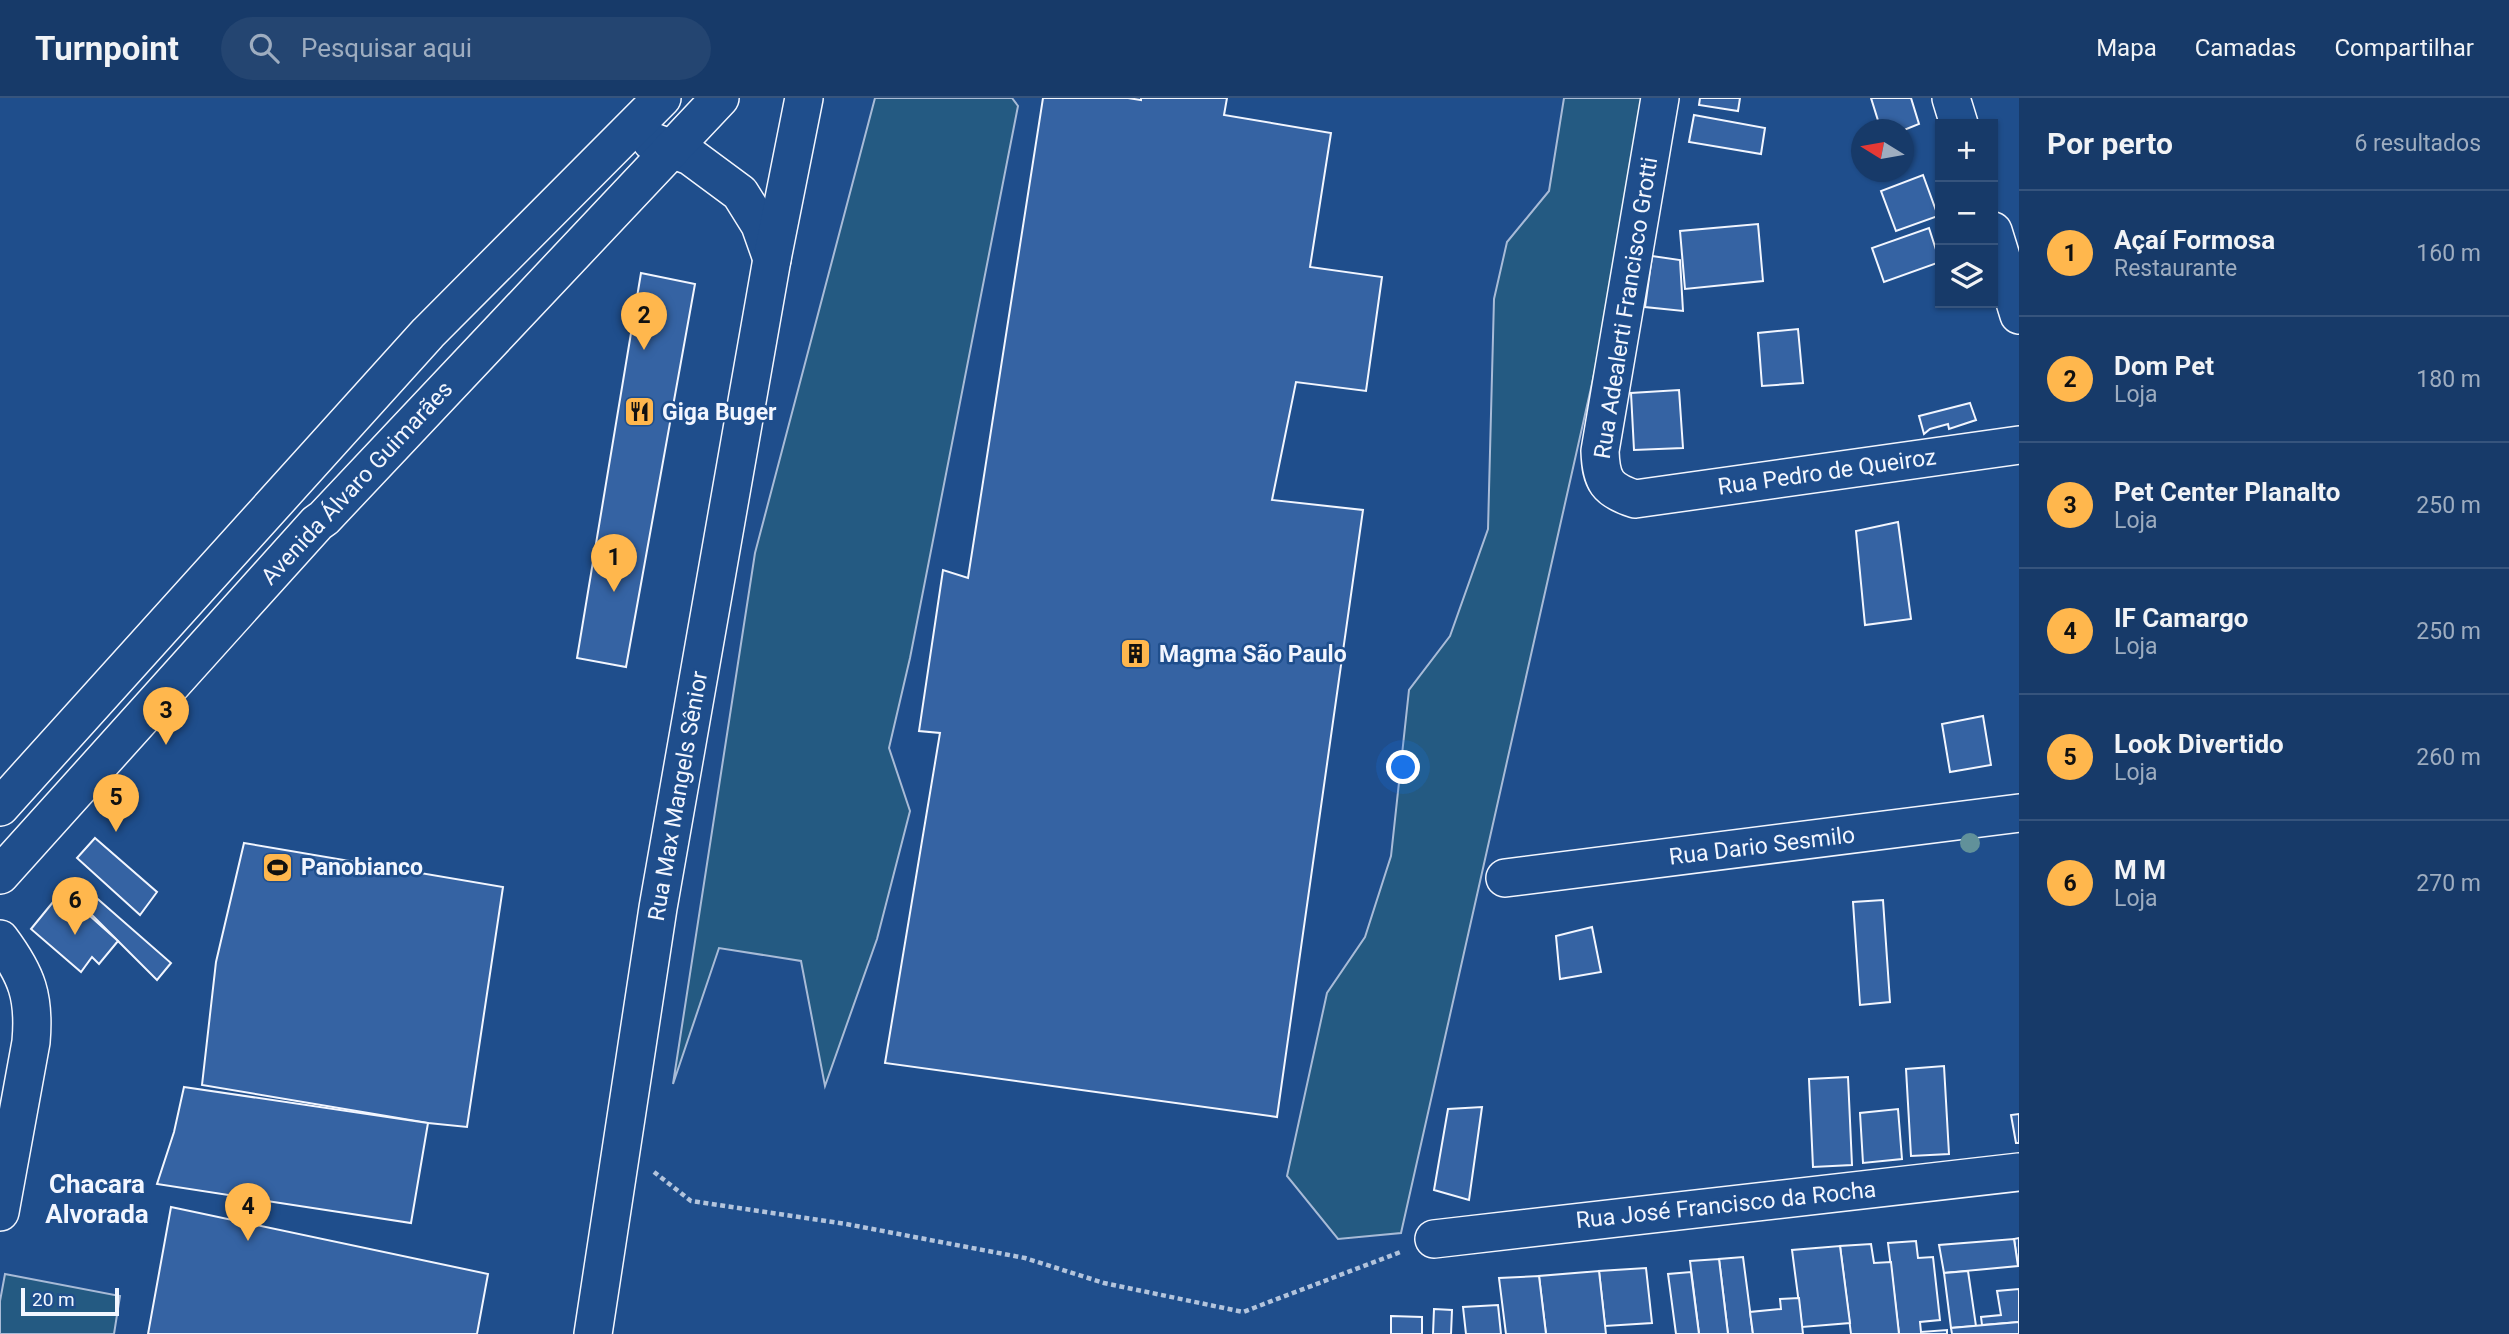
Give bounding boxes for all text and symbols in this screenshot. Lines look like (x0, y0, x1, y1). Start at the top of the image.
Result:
search box (221, 17, 711, 80)
text: Turnpoint (35, 29, 179, 68)
icon: search (245, 29, 283, 67)
text: Pesquisar aqui (301, 33, 472, 63)
text: Mapa (2096, 34, 2157, 62)
text: Camadas (2195, 34, 2296, 62)
text: Compartilhar (2334, 34, 2474, 62)
north arrow (1851, 119, 1914, 182)
map controls (1935, 119, 1998, 308)
button: + (1935, 119, 1998, 182)
text: Por perto (2047, 126, 2173, 161)
text: 6 resultados (2354, 130, 2481, 157)
street label: Rua Adealerti Francisco Grotti (1589, 155, 1663, 461)
button: − (1935, 182, 1998, 245)
text: Açaí Formosa (2114, 225, 2275, 255)
text: 1 (2063, 240, 2077, 267)
text: 160 m (2416, 240, 2481, 267)
button: layers (1935, 245, 1998, 308)
text: Restaurante (2114, 255, 2237, 282)
pin: 2 (621, 292, 667, 350)
text: Dom Pet (2114, 351, 2214, 381)
text: 2 (2063, 366, 2077, 393)
text: 180 m (2416, 366, 2481, 393)
street label: Avenida Álvaro Guimarães (255, 375, 458, 590)
text: Loja (2114, 381, 2158, 408)
restaurant icon: Giga Buger (622, 395, 656, 429)
place label: Giga Buger (662, 399, 777, 426)
street label: Rua Pedro de Queiroz (1716, 443, 1938, 501)
text: Pet Center Planalto (2114, 477, 2340, 507)
text: 3 (2063, 492, 2077, 519)
text: 250 m (2416, 492, 2481, 519)
text: Loja (2114, 507, 2158, 534)
pin: 1 (591, 534, 637, 592)
text: IF Camargo (2114, 603, 2249, 633)
text: 4 (2063, 618, 2077, 645)
text: 250 m (2416, 618, 2481, 645)
text: Loja (2114, 633, 2158, 660)
building icon: Magma São Paulo (1119, 637, 1153, 671)
place label: Magma São Paulo (1159, 641, 1347, 668)
street label: Rua Max Mangels Sênior (643, 669, 713, 923)
pin: 3 (143, 687, 189, 745)
text: Look Divertido (2114, 729, 2284, 759)
text: 5 (2063, 744, 2077, 771)
text: 260 m (2416, 744, 2481, 771)
your location (1386, 750, 1420, 784)
text: Loja (2114, 759, 2158, 786)
pin: 5 (93, 774, 139, 832)
street label: Rua Dario Sesmilo (1668, 821, 1856, 871)
sports icon: Panobianco (261, 850, 295, 884)
place label: Panobianco (301, 854, 423, 881)
text: M M (2114, 855, 2166, 885)
text: 6 (2063, 870, 2077, 897)
text: 270 m (2416, 870, 2481, 897)
pin: 6 (52, 877, 98, 935)
text: Loja (2114, 885, 2158, 912)
district label: Chacara Alvorada (45, 1169, 149, 1229)
street label: Rua José Francisco da Rocha (1575, 1176, 1877, 1234)
pin: 4 (225, 1183, 271, 1241)
scale bar (21, 1285, 119, 1317)
text: 20 m (32, 1288, 75, 1311)

